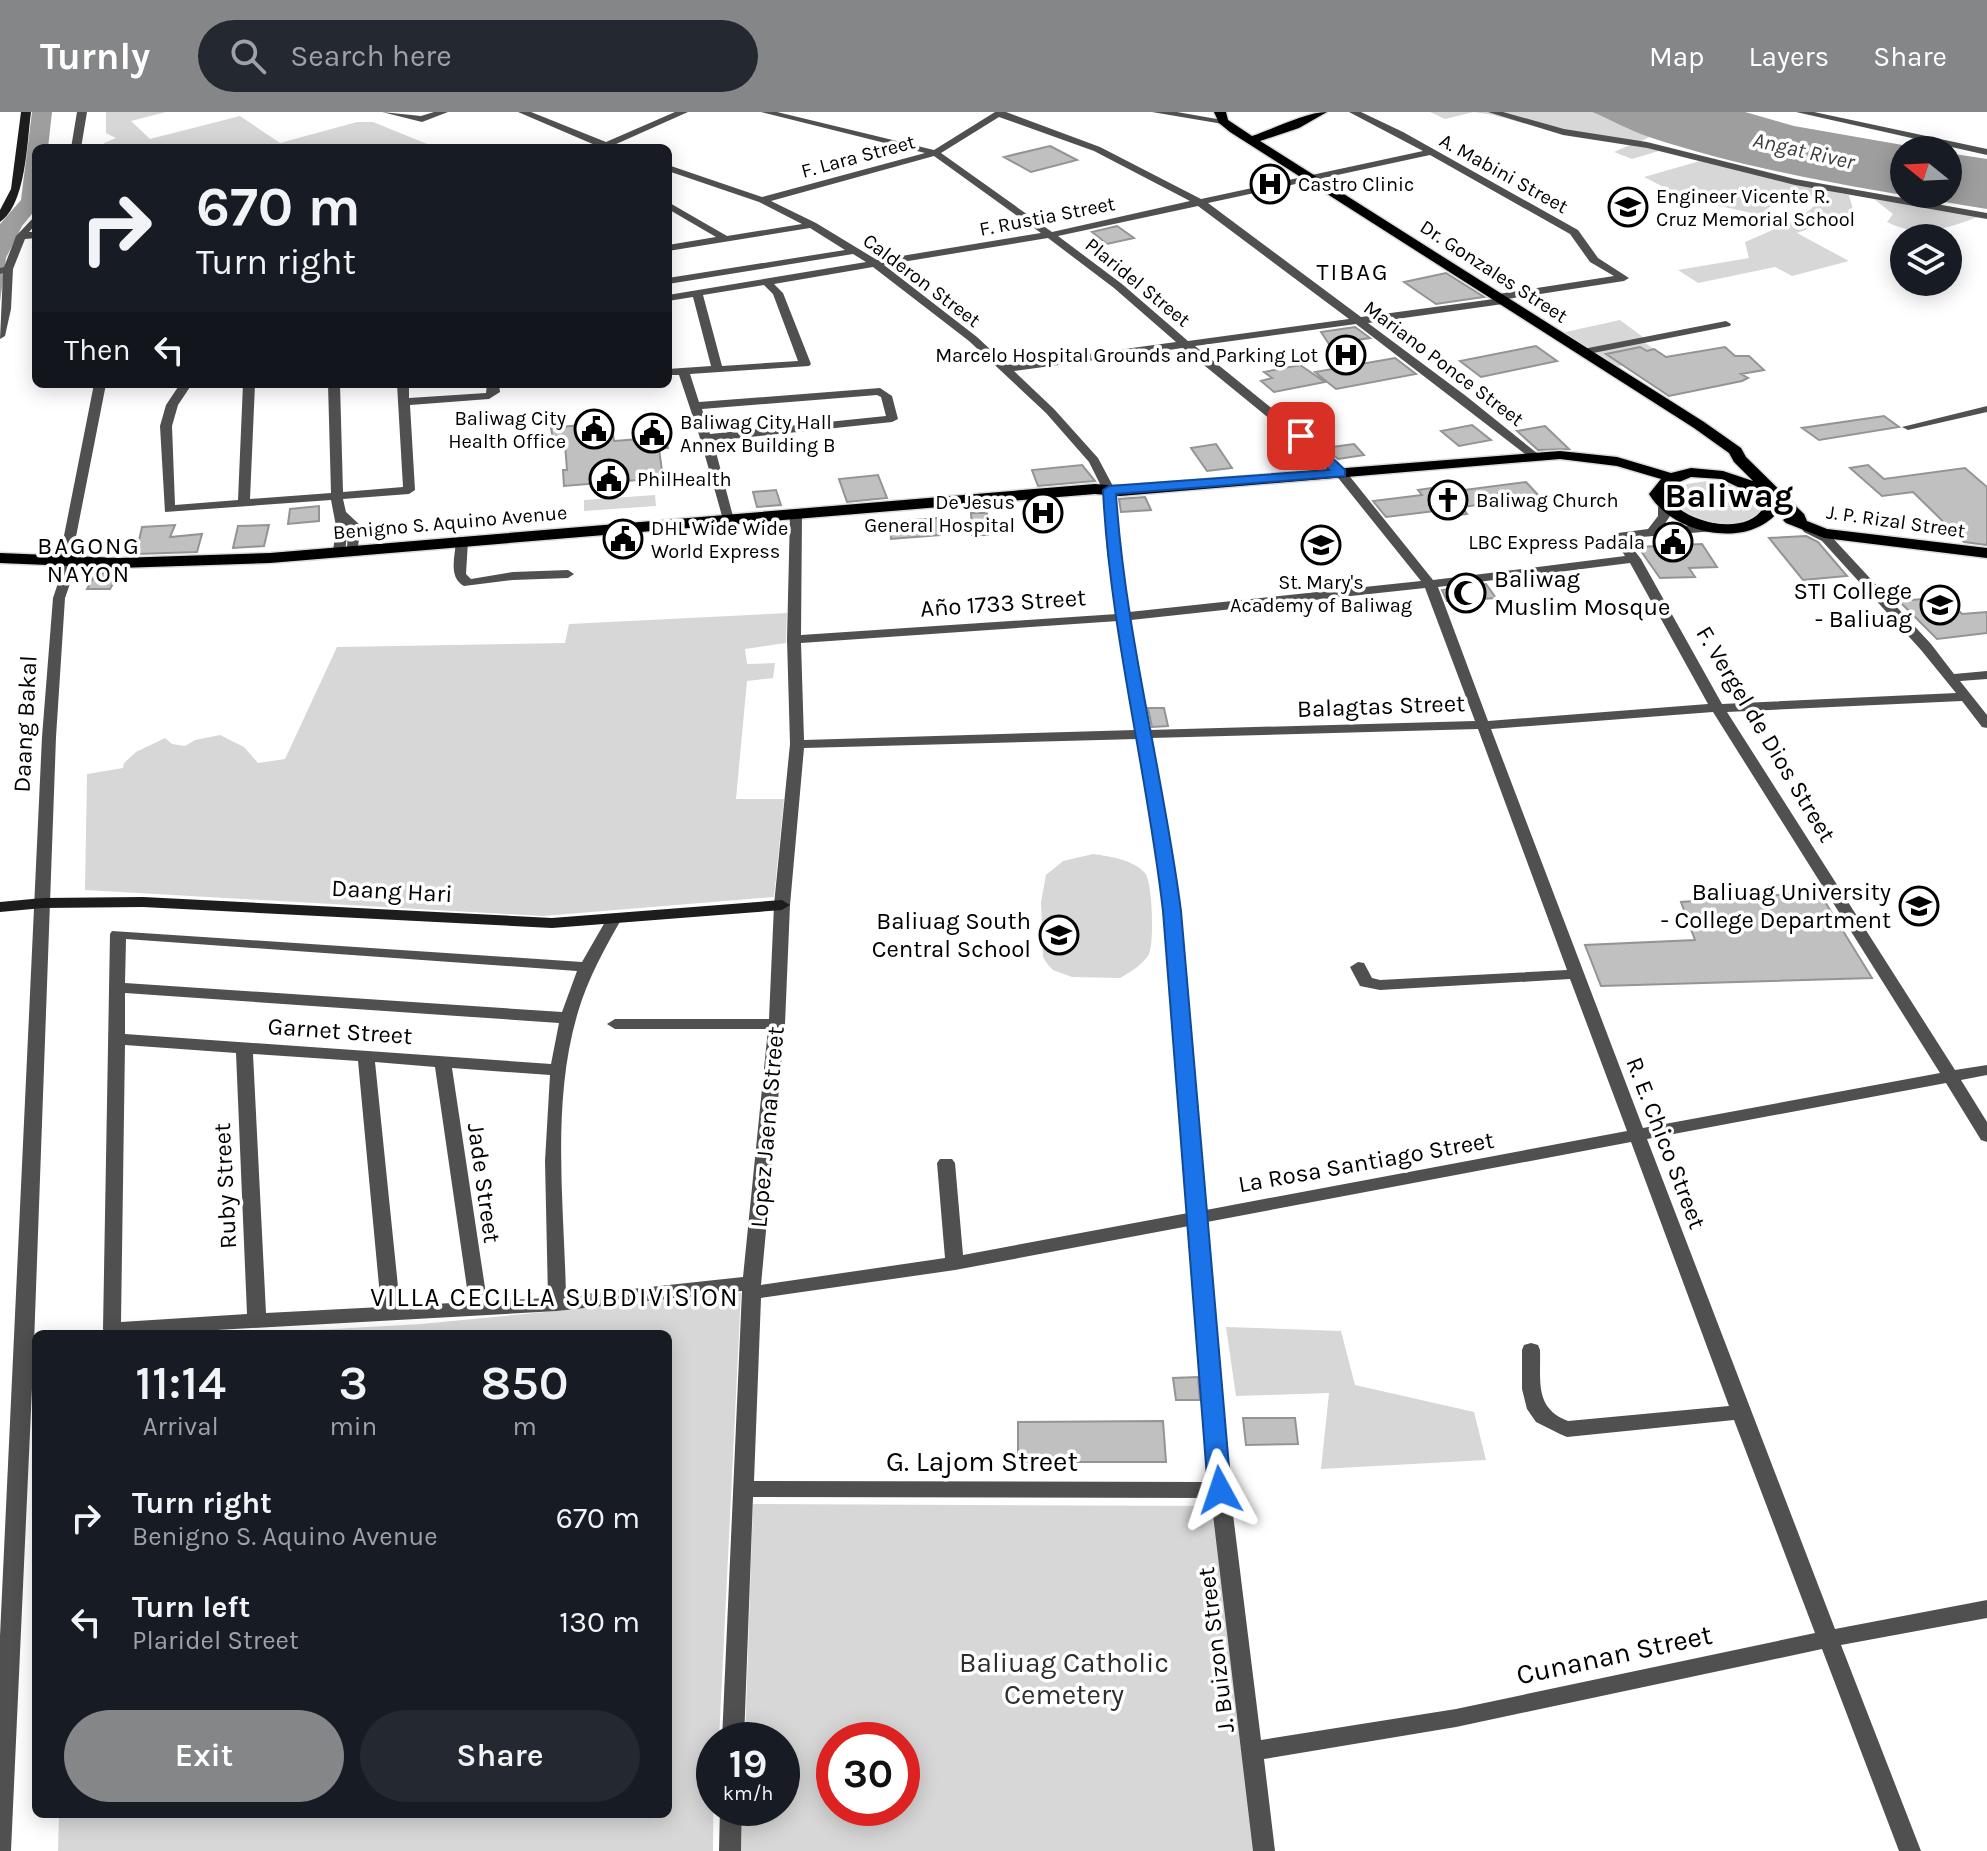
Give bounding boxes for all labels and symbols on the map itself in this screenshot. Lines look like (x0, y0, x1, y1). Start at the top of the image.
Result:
water label: Angat River (1750, 127, 1859, 176)
street label: A. Mabini Street (1436, 129, 1572, 218)
street label: F. Lara Street (799, 130, 918, 183)
north arrow (1890, 136, 1962, 208)
hospital icon: Castro Clinic (1249, 163, 1291, 205)
place label: Castro Clinic (1298, 173, 1414, 196)
place label: Engineer Vicente R. Cruz Memorial School (1656, 185, 1855, 231)
school or university icon: Engineer Vicente R. Cruz Memorial School (1607, 186, 1649, 228)
street label: F. Rustia Street (977, 192, 1117, 241)
street label: Dr. Gonzales Street (1416, 215, 1572, 328)
street label: Calderon Street (859, 229, 985, 332)
street label: Plaridel Street (1081, 233, 1195, 332)
district label: TIBAG (1317, 258, 1389, 286)
street label: Mariano Ponce Street (1359, 296, 1529, 431)
hospital icon: Marcelo Hospital Grounds and Parking Lot (1325, 334, 1367, 376)
place label: Marcelo Hospital Grounds and Parking Lot (935, 344, 1318, 367)
pin (1267, 402, 1335, 470)
place label: Baliwag City Health Office (448, 407, 566, 453)
public building icon: Baliwag City Health Office (573, 408, 615, 450)
place label: Baliwag City Hall Annex Building B (680, 411, 835, 457)
public building icon: Baliwag City Hall Annex Building B (631, 412, 673, 454)
public building icon: PhilHealth (588, 458, 630, 500)
place label: PhilHealth (637, 468, 732, 491)
district label: Baliwag (1665, 476, 1794, 516)
church icon: Baliwag Church (1427, 479, 1469, 521)
place label: Baliwag Church (1476, 489, 1619, 512)
place label: De Jesus General Hospital (864, 491, 1015, 537)
hospital icon: De Jesus General Hospital (1022, 492, 1064, 534)
street label: J. P. Rizal Street (1825, 500, 1967, 543)
street label: Benigno S. Aquino Avenue (332, 501, 568, 544)
place label: DHL Wide Wide World Express (651, 517, 788, 563)
public building icon: DHL Wide Wide World Express (602, 518, 644, 560)
public building icon: LBC Express Padala (1652, 521, 1694, 563)
school or university icon: St. Mary's Academy of Baliwag (1300, 524, 1342, 566)
place label: LBC Express Padala (1468, 531, 1645, 554)
district label: BAGONG NAYON (37, 532, 141, 588)
place label: Baliwag Muslim Mosque (1494, 565, 1670, 621)
place label: St. Mary's Academy of Baliwag (1230, 571, 1412, 617)
mosque icon: Baliwag Muslim Mosque (1445, 572, 1487, 614)
place label: STI College - Baliuag (1794, 577, 1912, 633)
street label: Año 1733 Street (919, 583, 1087, 623)
school or university icon: STI College - Baliuag (1919, 584, 1961, 626)
street label: F. Vergel de Dios Street (1690, 621, 1842, 847)
street label: Daang Bakal (7, 655, 43, 793)
street label: Balagtas Street (1297, 689, 1465, 723)
street label: Daang Hari (331, 874, 453, 908)
place label: Baliuag University - College Department (1660, 878, 1891, 934)
school or university icon: Baliuag University - College Department (1898, 885, 1940, 927)
place label: Baliuag South Central School (872, 907, 1031, 963)
school or university icon: Baliuag South Central School (1038, 914, 1080, 956)
street label: Garnet Street (267, 1012, 413, 1050)
street label: Lopez Jaena Street (744, 1025, 790, 1229)
street label: R. E. Chico Street (1620, 1053, 1712, 1233)
street label: Jade Street (462, 1121, 506, 1245)
street label: Ruby Street (208, 1122, 242, 1250)
street label: La Rosa Santiago Street (1236, 1126, 1496, 1198)
district label: VILLA CECILLA SUBDIVISION (370, 1282, 740, 1313)
street label: G. Lajom Street (886, 1445, 1078, 1478)
position arrow (1178, 1448, 1262, 1532)
street label: J. Buizon Street (1192, 1565, 1240, 1735)
street label: Cunanan Street (1513, 1618, 1715, 1691)
park label: Baliuag Catholic Cemetery (959, 1646, 1169, 1711)
speed limit sign: 30 (816, 1722, 920, 1826)

